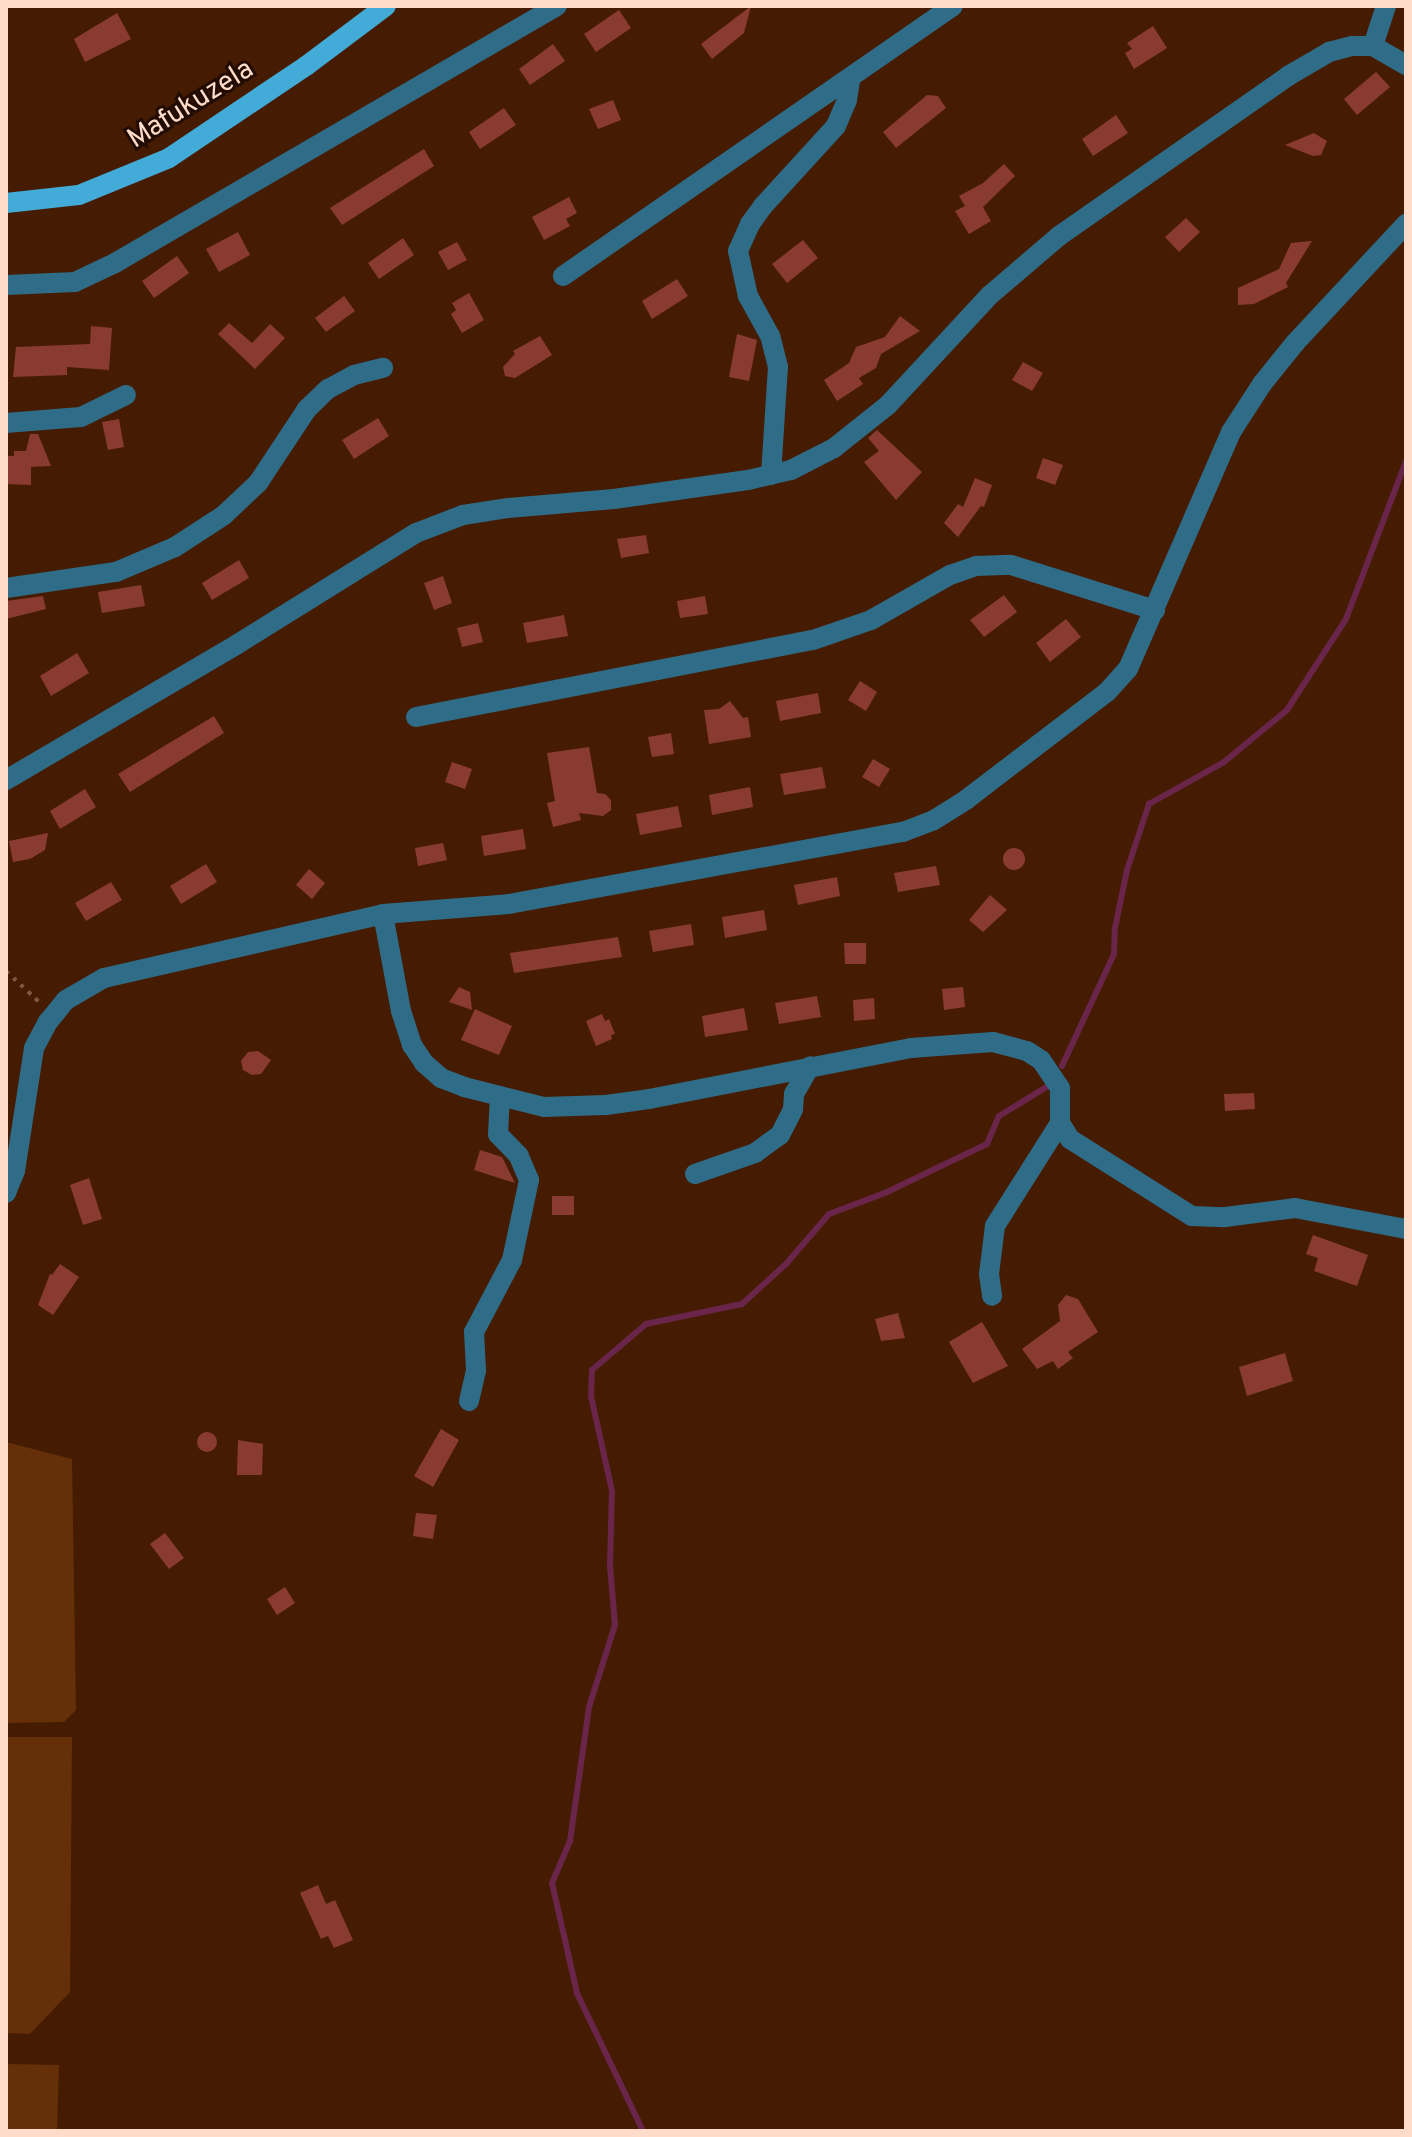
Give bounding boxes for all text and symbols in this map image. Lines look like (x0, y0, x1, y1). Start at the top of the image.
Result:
street label: Mafukuzela (122, 53, 260, 157)

